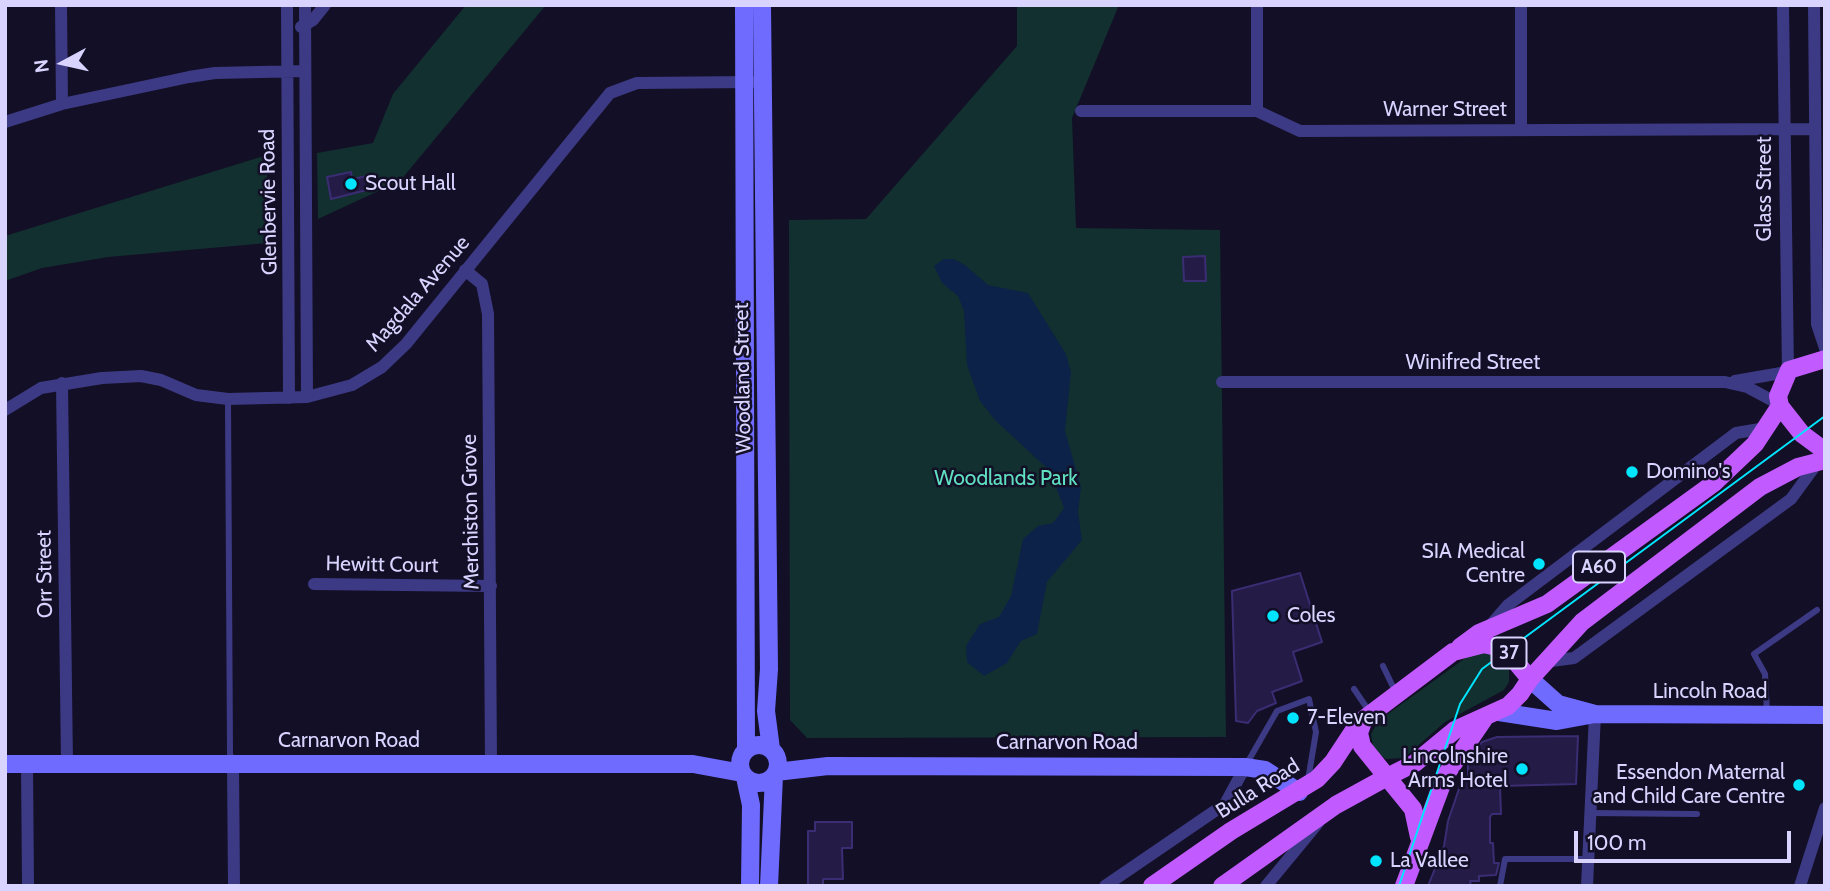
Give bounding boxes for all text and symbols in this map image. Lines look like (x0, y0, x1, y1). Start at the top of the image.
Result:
north arrow (28, 28, 98, 98)
text: N (29, 58, 54, 74)
street label: Warner Street (1383, 97, 1507, 123)
street label: Glenbervie Road (255, 129, 283, 275)
street label: Glass Street (1752, 136, 1778, 242)
place label: Scout Hall (365, 171, 456, 197)
marker: Scout Hall (343, 176, 359, 192)
street label: Magdala Avenue (361, 231, 475, 357)
street label: Woodland Street (729, 302, 757, 454)
street label: Winifred Street (1406, 350, 1540, 376)
street label: Merchiston Grove (457, 434, 485, 590)
place label: Domino's (1646, 459, 1730, 485)
marker: Domino's (1624, 464, 1640, 480)
park label: Woodlands Park (934, 466, 1078, 492)
street label: Orr Street (32, 530, 58, 618)
place label: SIA Medical Centre (1421, 539, 1525, 589)
street label: Hewitt Court (325, 551, 439, 579)
road number: A60 (1573, 552, 1625, 582)
marker: SIA Medical Centre (1531, 556, 1547, 572)
place label: Coles (1287, 603, 1335, 629)
marker: Coles (1265, 608, 1281, 624)
road number: 37 (1492, 638, 1526, 668)
street label: Lincoln Road (1653, 679, 1767, 705)
place label: 7-Eleven (1307, 705, 1386, 731)
marker: 7-Eleven (1285, 710, 1301, 726)
street label: Carnarvon Road (278, 728, 420, 754)
street label: Carnarvon Road (996, 730, 1138, 756)
place label: Lincolnshire Arms Hotel (1402, 744, 1508, 794)
street label: Bulla Road (1212, 753, 1304, 825)
place label: Essendon Maternal and Child Care Centre (1593, 760, 1785, 810)
marker: Lincolnshire Arms Hotel (1514, 761, 1530, 777)
marker: Essendon Maternal and Child Care Centre (1791, 777, 1807, 793)
scale bar (1578, 818, 1795, 862)
text: 100 m (1587, 830, 1646, 855)
place label: La Vallee (1390, 848, 1469, 874)
marker: La Vallee (1368, 853, 1384, 869)

